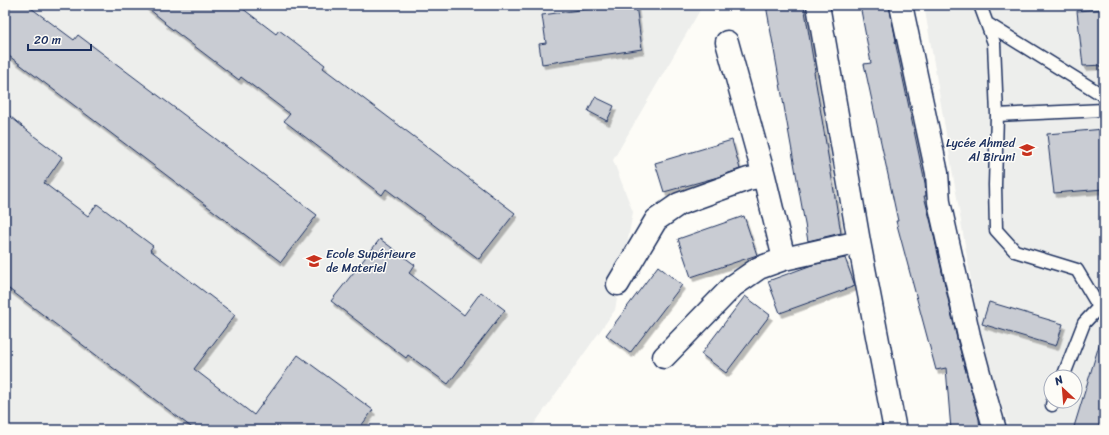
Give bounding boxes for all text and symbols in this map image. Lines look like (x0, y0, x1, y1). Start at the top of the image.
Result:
scale bar (28, 26, 91, 52)
text: 20 m (34, 29, 61, 51)
place label: Lycée Ahmed Al Biruni (946, 132, 1016, 168)
school or university icon: Lycée Ahmed Al Biruni (1018, 141, 1036, 159)
place label: Ecole Supérieure de Materiel (326, 243, 416, 279)
school or university icon: Ecole Supérieure de Materiel (305, 252, 323, 270)
north arrow (1043, 369, 1083, 409)
text: N (1050, 370, 1067, 391)

